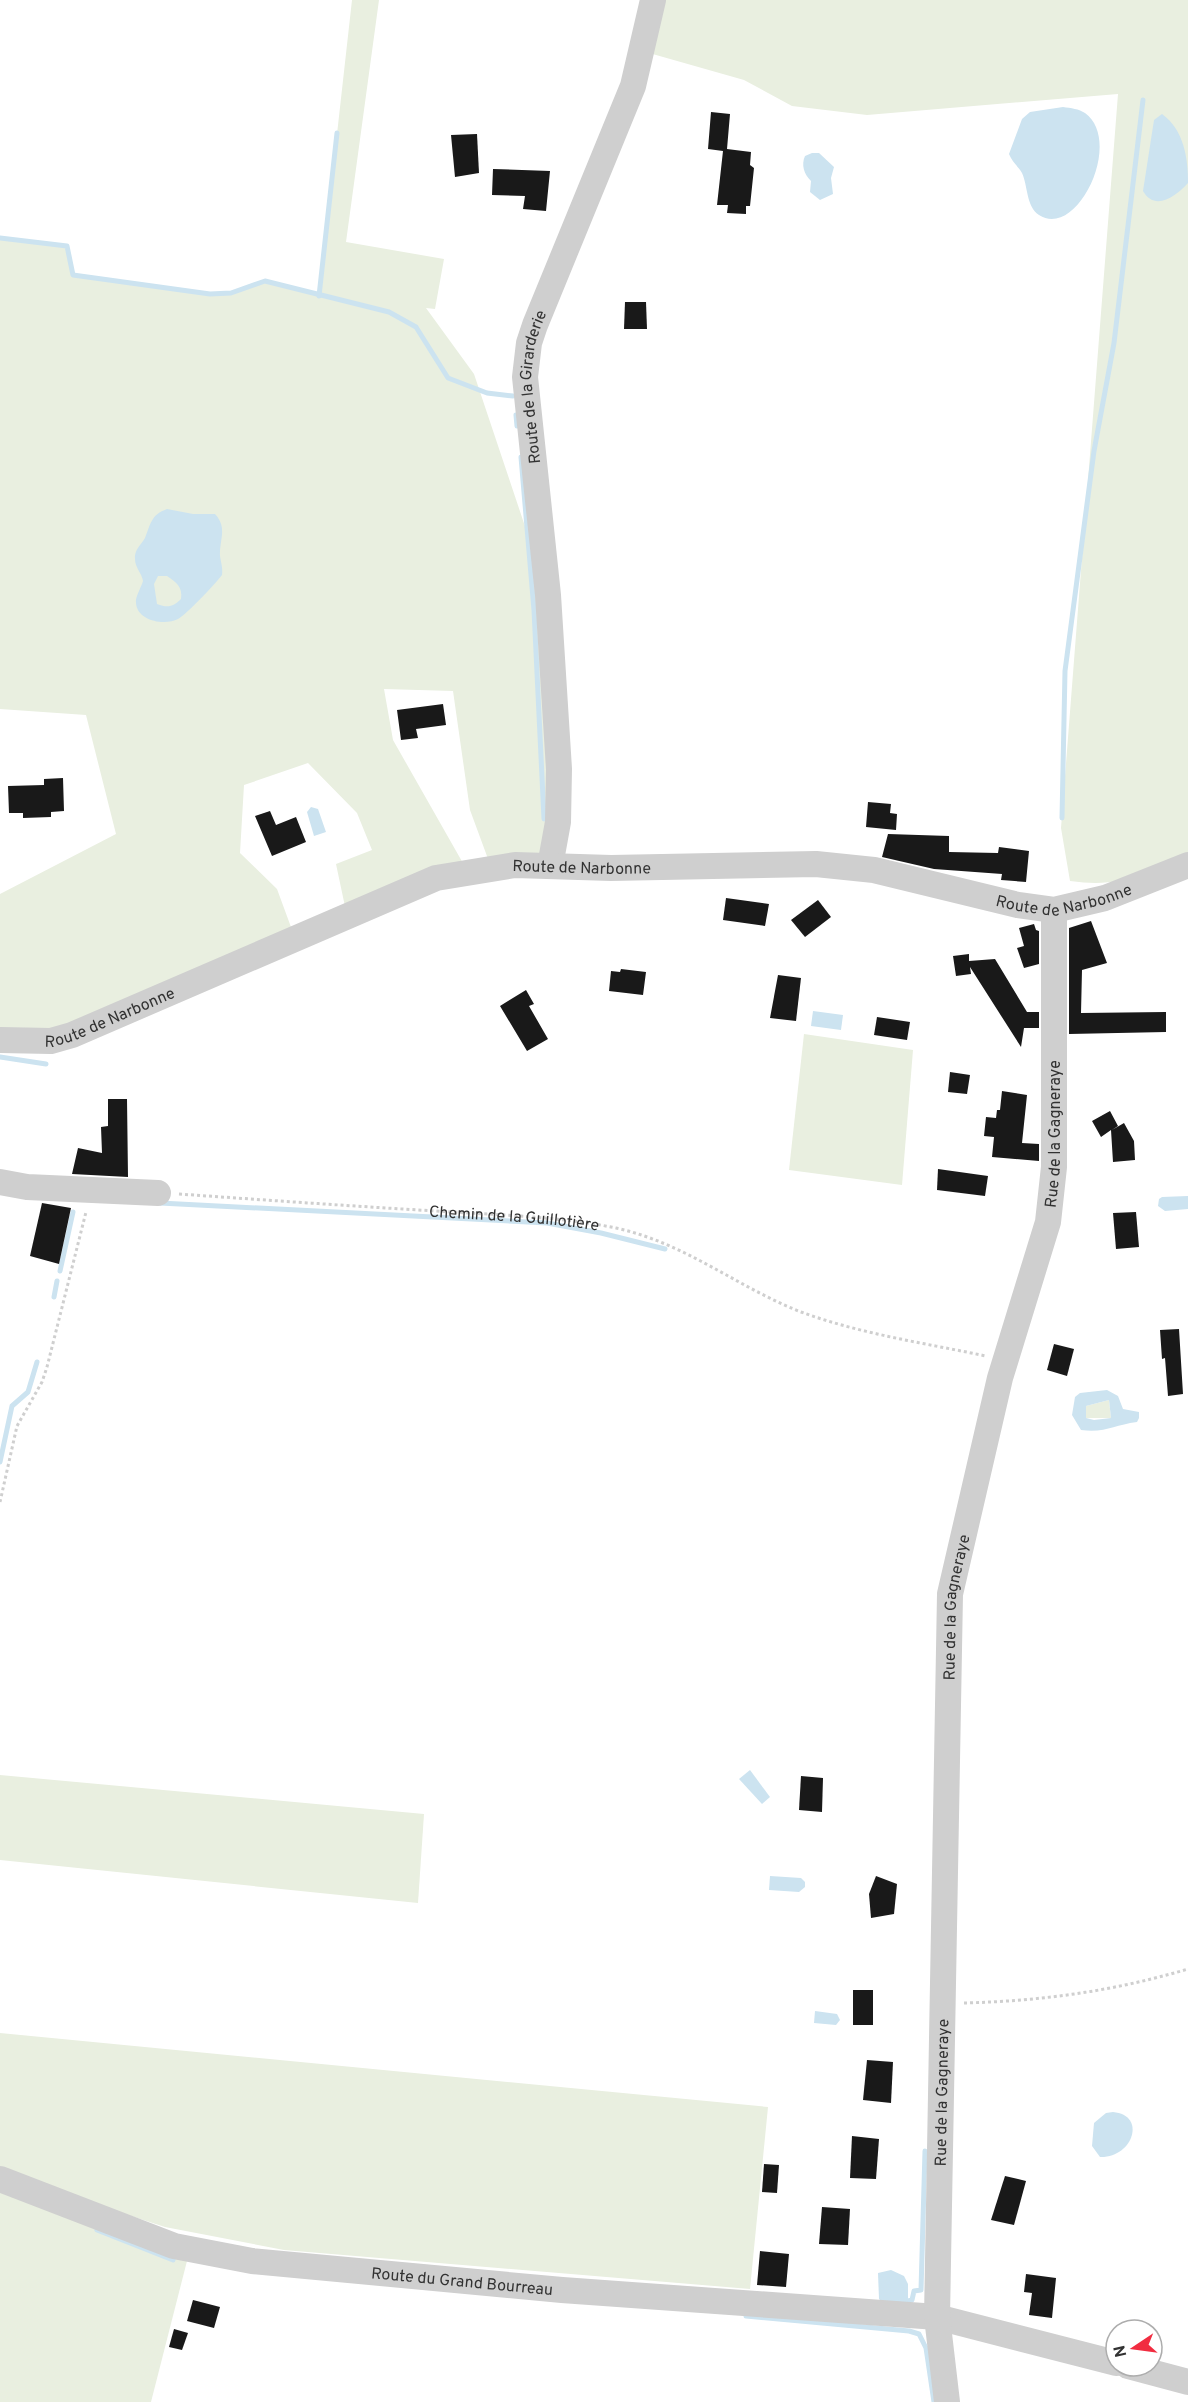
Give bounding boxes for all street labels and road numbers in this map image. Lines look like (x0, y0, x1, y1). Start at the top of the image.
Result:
street label: Route de la Girarderie (517, 307, 552, 465)
street label: Route de Narbonne (512, 857, 651, 880)
street label: Route de Narbonne (994, 880, 1135, 922)
street label: Route de Narbonne (44, 984, 178, 1053)
street label: Rue de la Gagneraye (1042, 1060, 1066, 1209)
street label: Chemin de la Guillotière (428, 1203, 600, 1237)
street label: Rue de la Gagneraye (940, 1533, 975, 1681)
street label: Rue de la Gagneraye (932, 2019, 954, 2167)
street label: Route du Grand Bourreau (370, 2264, 554, 2301)

